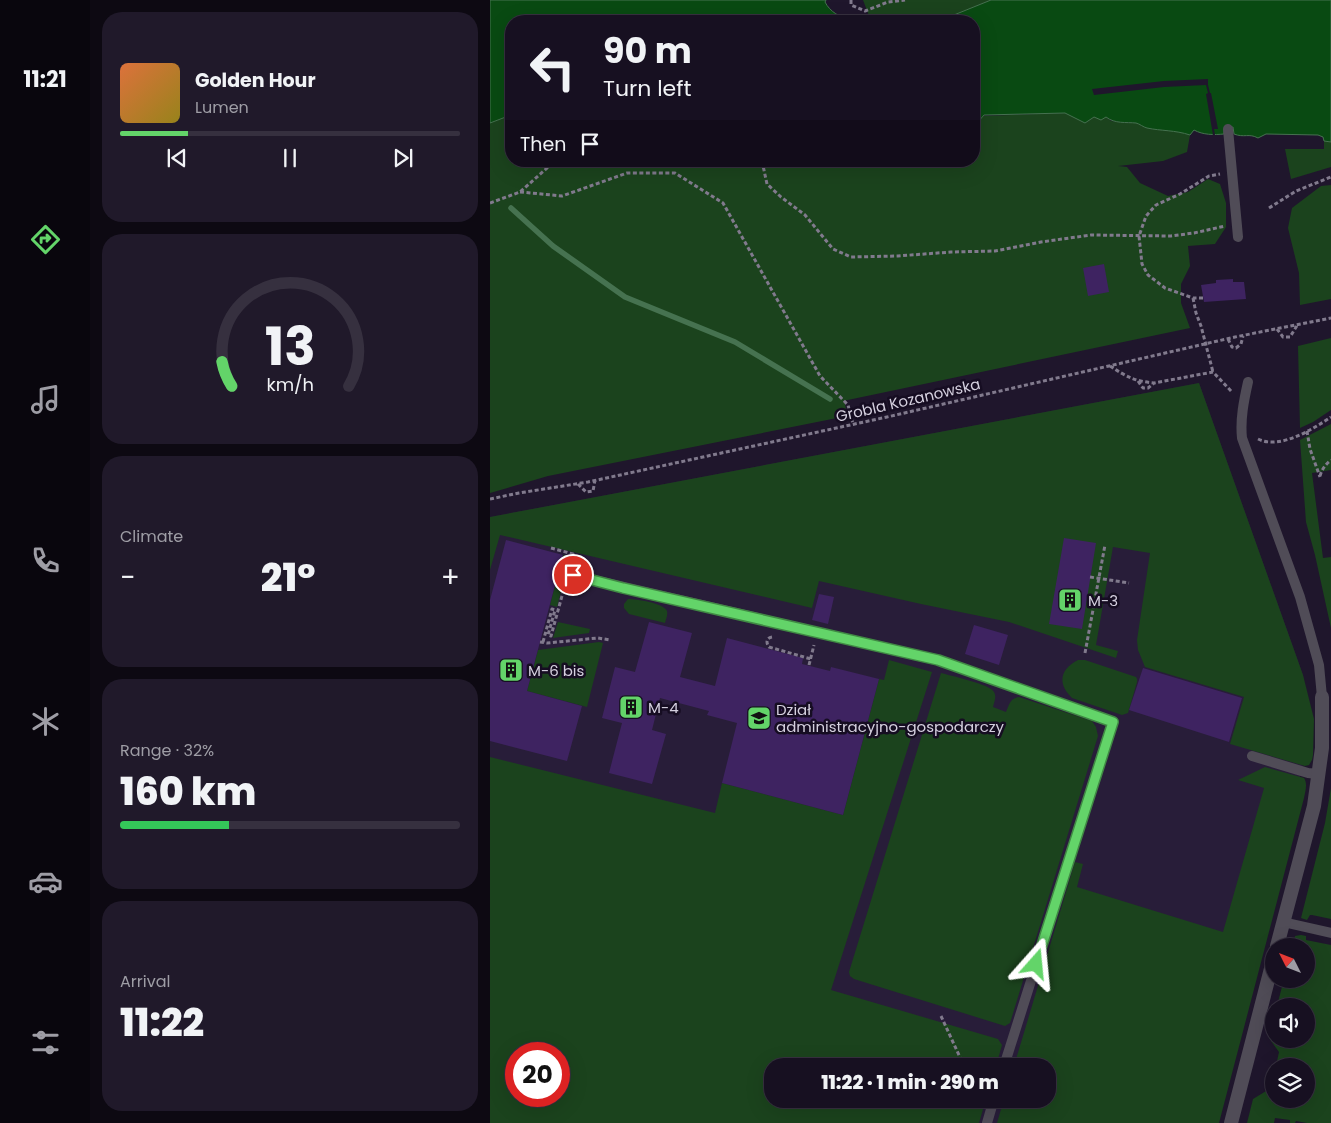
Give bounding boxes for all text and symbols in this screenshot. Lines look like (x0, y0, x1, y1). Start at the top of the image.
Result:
text: 90 m (603, 26, 692, 75)
icon: left (520, 35, 585, 100)
text: 11:21 (23, 64, 67, 95)
text: Golden Hour (195, 67, 316, 94)
text: Turn left (603, 73, 691, 104)
text: Lumen (195, 96, 249, 119)
icon: arrive (576, 130, 604, 158)
text: Then (520, 131, 566, 158)
icon: previous (163, 144, 191, 172)
icon: pause (276, 144, 304, 172)
icon: next (389, 144, 417, 172)
icon: directions (28, 222, 63, 257)
text: 13 (264, 310, 316, 383)
text: km/h (266, 372, 314, 397)
street label: Grobla Kozanowska (834, 373, 982, 427)
icon: music (28, 382, 63, 417)
text: Climate (120, 525, 183, 548)
icon: phone (28, 543, 63, 578)
text: 21° (261, 551, 315, 604)
pin (552, 554, 594, 596)
text: − (120, 558, 135, 597)
text: + (441, 558, 460, 597)
icon: arrive (559, 561, 587, 589)
building icon: M-3 (1057, 587, 1083, 613)
place label: M-3 (1088, 590, 1118, 611)
building icon: M-6 bis (498, 657, 524, 683)
place label: M-6 bis (528, 660, 585, 681)
building icon: M-4 (618, 694, 644, 720)
place label: M-4 (648, 697, 679, 718)
place label: Dział administracyjno-gospodarczy (776, 699, 1005, 737)
icon: climate (28, 704, 63, 739)
school or university icon: Dział administracyjno-gospodarczy (746, 705, 772, 731)
text: Range · 32% (120, 739, 214, 762)
text: 160 km (120, 765, 256, 818)
icon: car (28, 864, 63, 899)
position arrow (1009, 937, 1061, 989)
north arrow (1265, 938, 1315, 988)
map controls (1265, 938, 1315, 1108)
text: Arrival (120, 970, 170, 993)
text: 11:22 (120, 996, 204, 1049)
button: sound (1265, 998, 1315, 1048)
icon: filters (28, 1025, 63, 1060)
speed limit sign: 20 (505, 1042, 570, 1107)
button: layers (1265, 1058, 1315, 1108)
text: 11:22 · 1 min · 290 m (821, 1069, 999, 1096)

